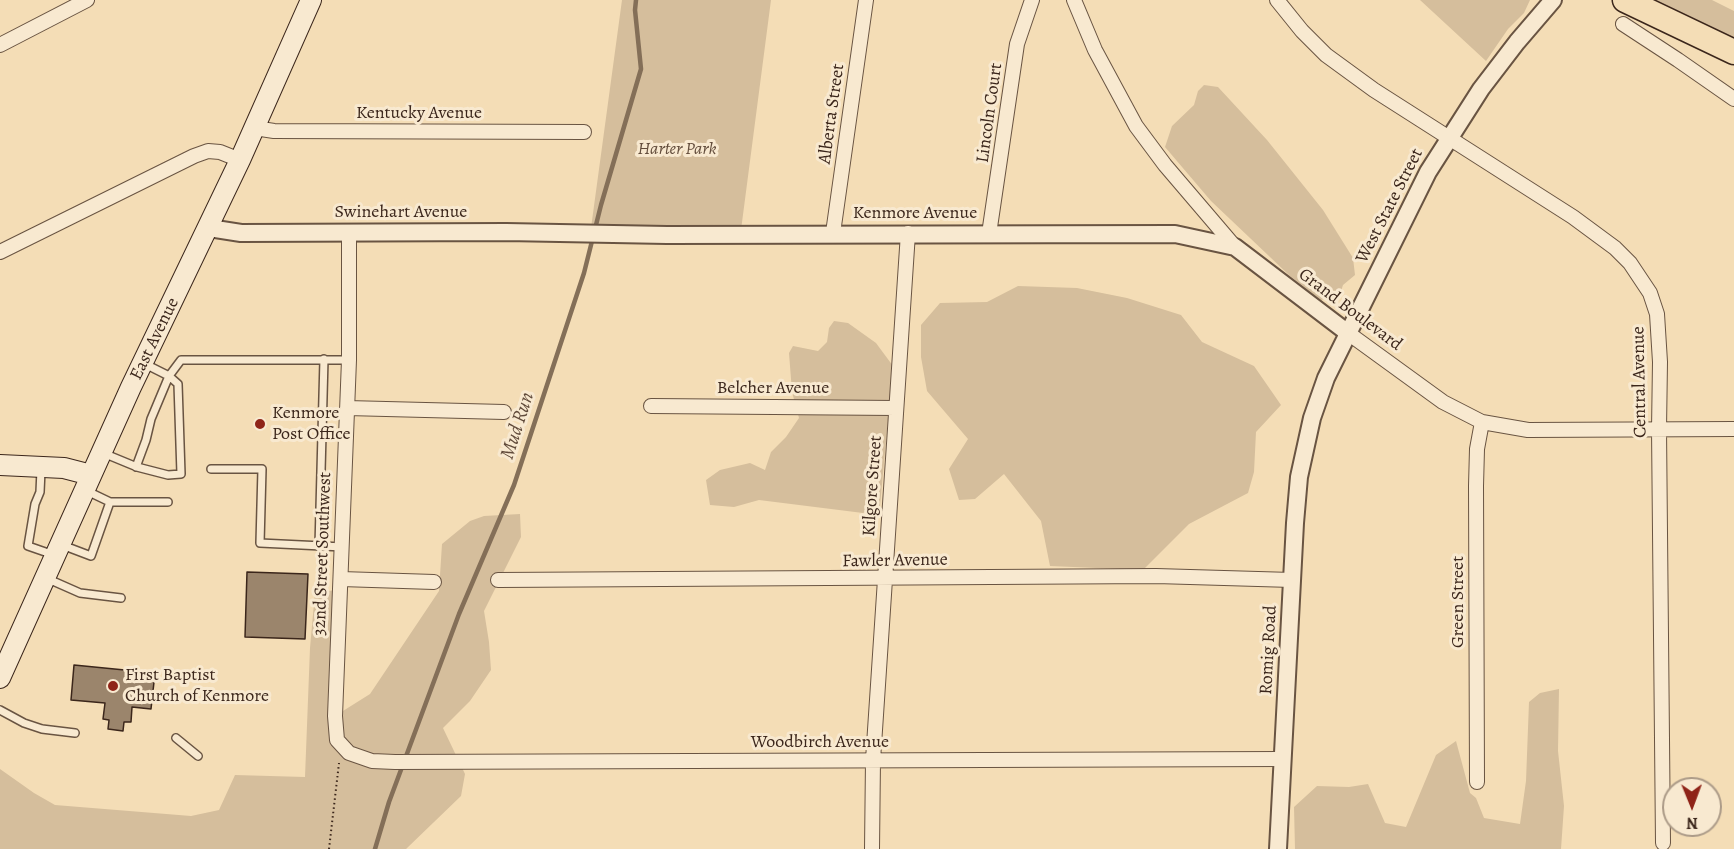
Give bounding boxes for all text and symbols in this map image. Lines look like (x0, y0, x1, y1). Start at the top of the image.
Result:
street label: Lincoln Court (972, 62, 1008, 164)
street label: Alberta Street (814, 63, 850, 165)
street label: Kentucky Avenue (356, 103, 482, 125)
park label: Harter Park (637, 139, 717, 161)
street label: West State Street (1352, 145, 1428, 267)
street label: Swinehart Avenue (335, 202, 467, 224)
street label: Kenmore Avenue (853, 203, 977, 225)
street label: Grand Boulevard (1294, 264, 1406, 356)
street label: East Avenue (126, 294, 184, 384)
street label: Central Avenue (1628, 326, 1652, 438)
street label: Belcher Avenue (717, 378, 829, 400)
water label: Mud Run (496, 389, 540, 463)
place label: Kenmore Post Office (272, 403, 351, 446)
marker: Kenmore Post Office (253, 417, 267, 431)
street label: Kilgore Street (859, 435, 887, 537)
street label: 32nd Street Southwest (309, 472, 337, 636)
street label: Fawler Avenue (842, 549, 948, 573)
street label: Green Street (1448, 556, 1470, 648)
street label: Romig Road (1256, 605, 1282, 695)
place label: First Baptist Church of Kenmore (125, 665, 269, 708)
marker: First Baptist Church of Kenmore (106, 679, 120, 693)
street label: Woodbirch Avenue (751, 732, 889, 754)
north arrow (1662, 777, 1722, 837)
text: N (1686, 812, 1698, 834)

